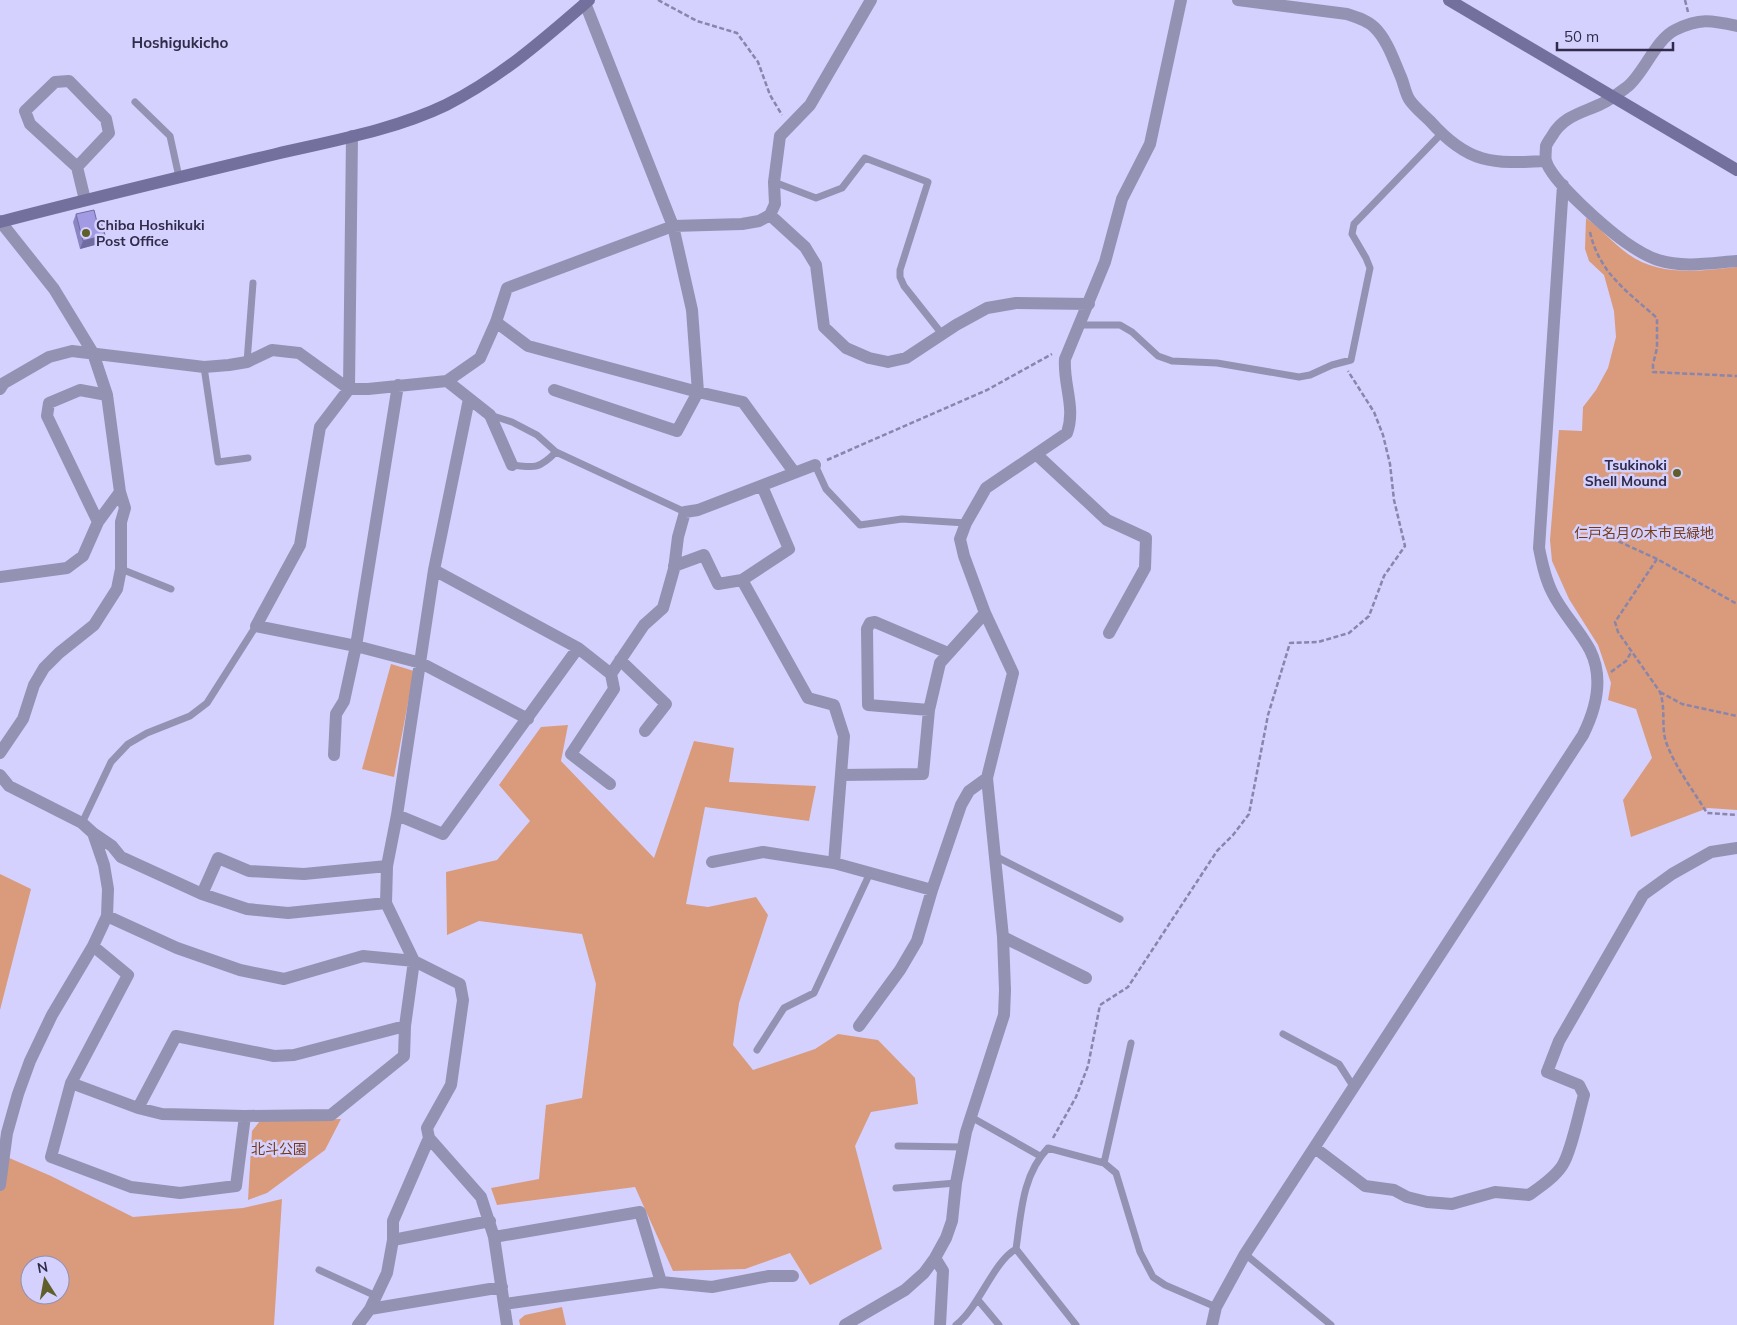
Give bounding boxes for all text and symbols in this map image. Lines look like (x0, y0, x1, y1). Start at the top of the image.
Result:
scale bar (1557, 20, 1673, 52)
text: 50 m (1564, 27, 1599, 46)
district label: Hoshigukicho (132, 33, 229, 52)
place label: Chiba Hoshikuki Post Office (96, 216, 205, 250)
marker: Chiba Hoshikuki Post Office (80, 227, 92, 239)
place label: Tsukinoki Shell Mound (1585, 456, 1667, 490)
marker: Tsukinoki Shell Mound (1671, 467, 1683, 479)
park label: 仁戸名月の木市民緑地 (1574, 524, 1714, 542)
park label: 北斗公園 (251, 1140, 307, 1158)
north arrow (20, 1255, 70, 1305)
text: N (36, 1257, 49, 1277)

